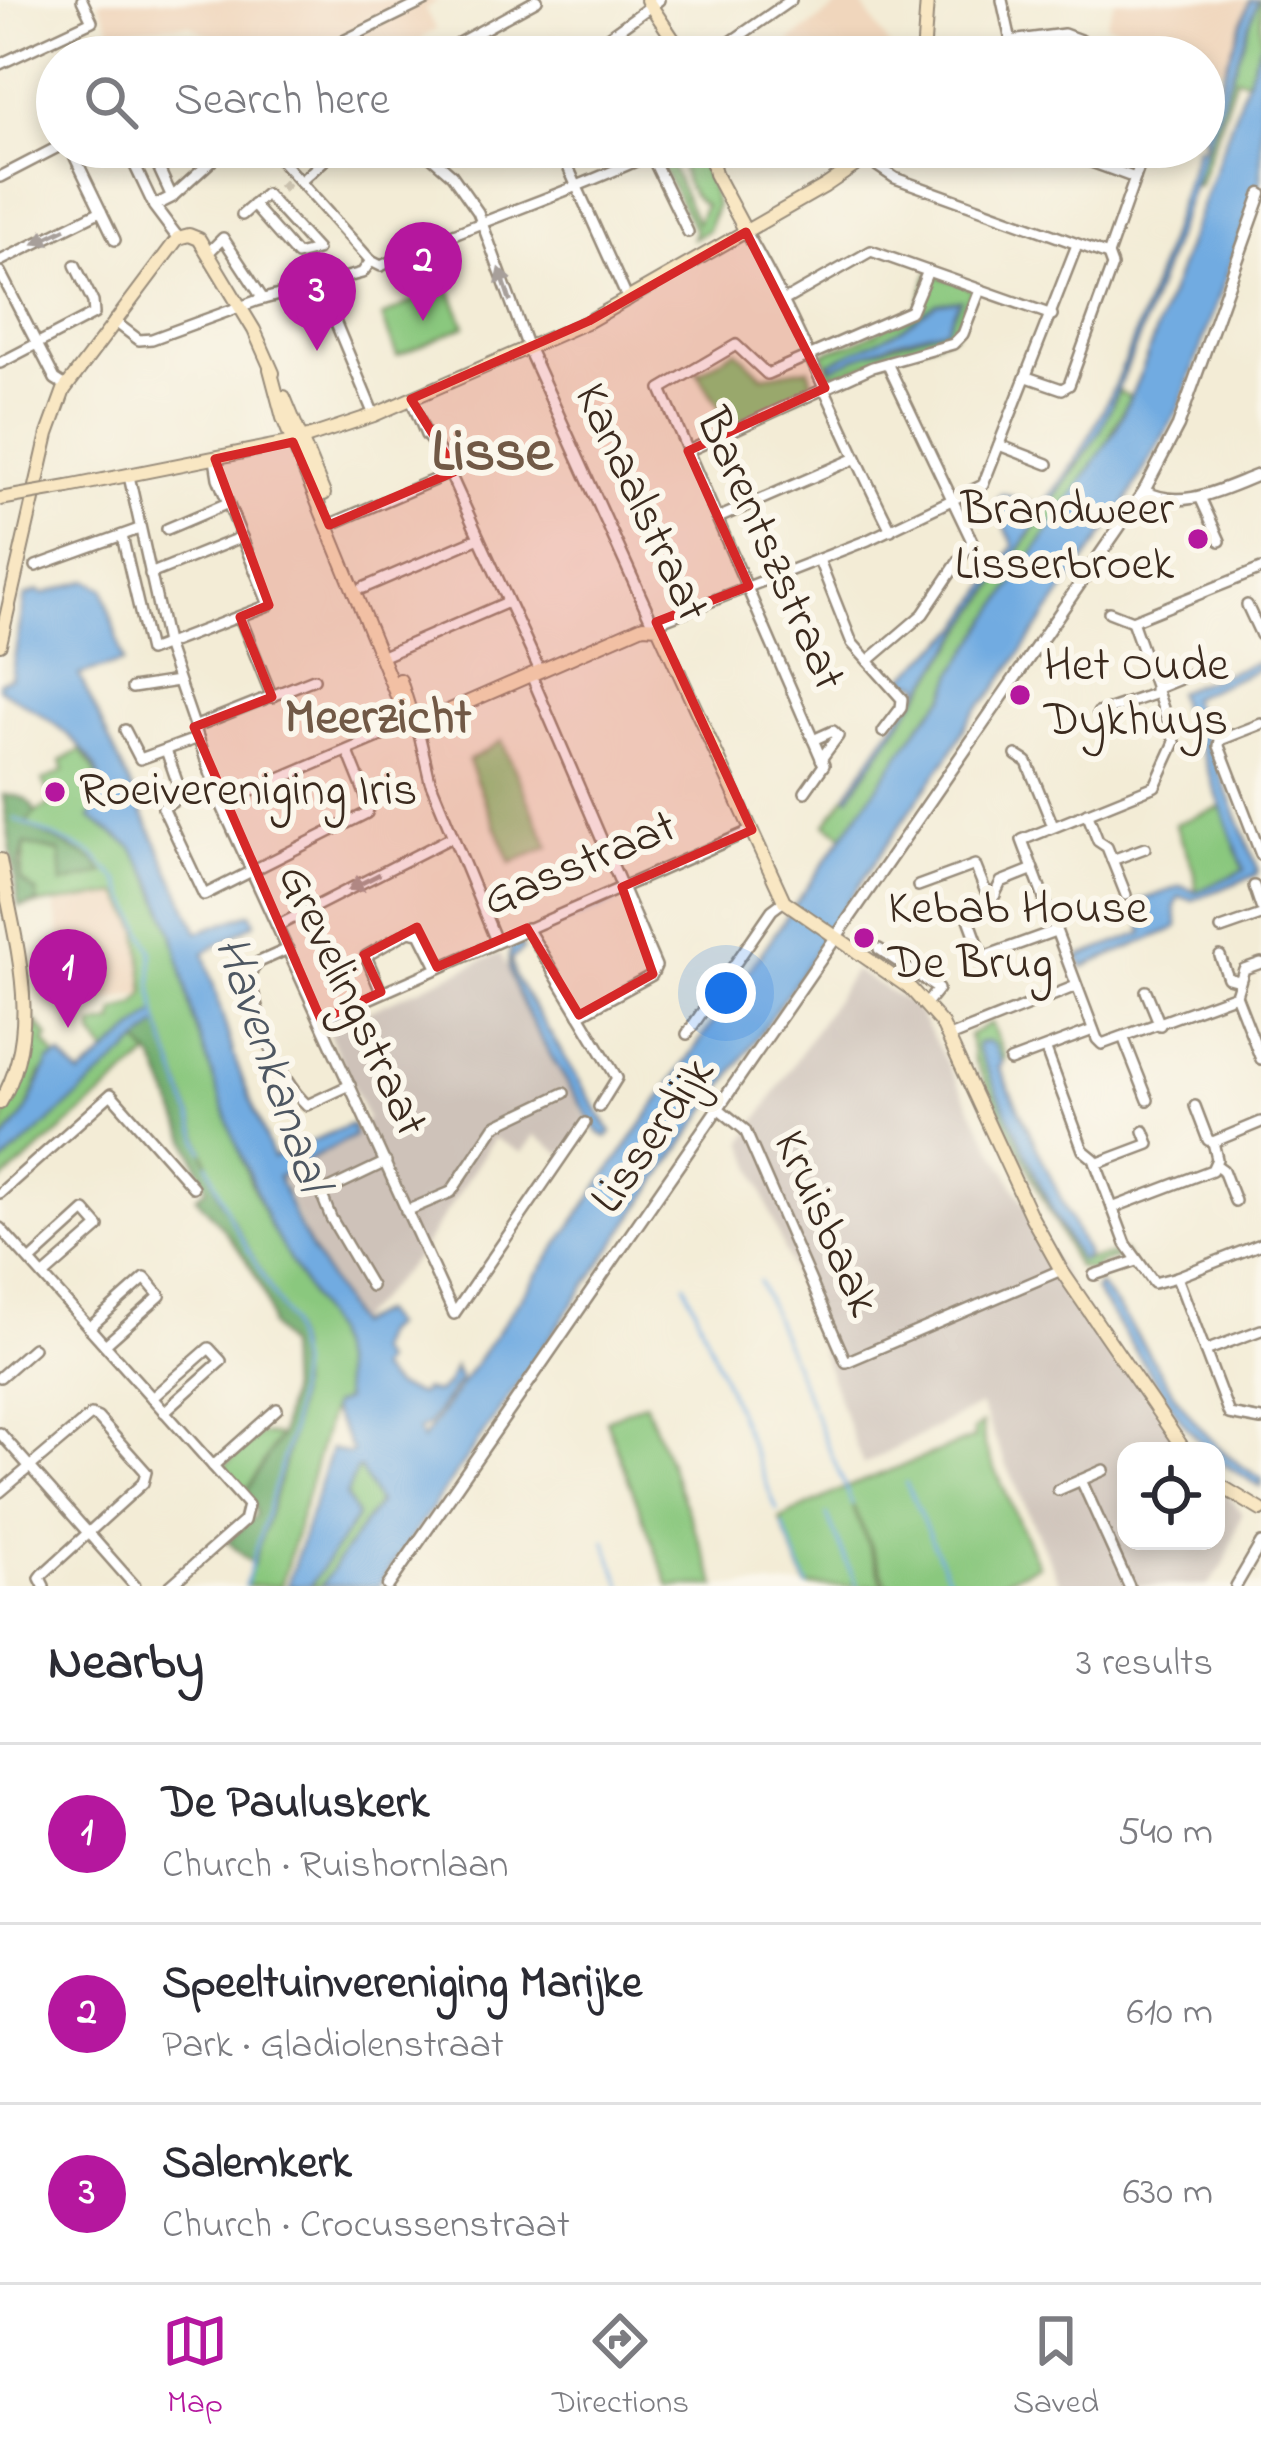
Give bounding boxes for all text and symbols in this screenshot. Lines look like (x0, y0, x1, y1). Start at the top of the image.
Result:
search box (36, 36, 1225, 168)
icon: search (78, 69, 144, 135)
text: Search here (174, 69, 390, 135)
pin: 2 (384, 222, 462, 321)
one-way arrow (33, 225, 68, 245)
pin: 3 (278, 252, 356, 351)
one-way arrow (495, 266, 513, 302)
street label: Kanaalstraat (554, 372, 726, 634)
street label: Barentszstraat (675, 397, 862, 702)
district label: Lisse (432, 411, 555, 498)
place label: Brandweer Lisserbroek (955, 476, 1175, 601)
marker: Brandweer Lisserbroek (1185, 526, 1211, 552)
place label: Het Oude Dykhuys (1043, 632, 1229, 757)
district label: Meerzicht (284, 682, 472, 757)
marker: Het Oude Dykhuys (1007, 682, 1033, 708)
place label: Roeivereniging Iris (79, 757, 418, 828)
marker: Roeivereniging Iris (42, 779, 68, 805)
street label: Gasstraat (472, 793, 688, 937)
street label: Grevelingstraat (256, 853, 445, 1149)
one-way arrow (347, 871, 382, 891)
place label: Kebab House De Brug (887, 875, 1148, 1001)
marker: Kebab House De Brug (851, 925, 877, 951)
water label: Havenkanaal (191, 926, 350, 1207)
pin: 1 (29, 929, 107, 1028)
your location (696, 963, 756, 1023)
street label: Lisserdijk (574, 1042, 734, 1229)
street label: Kruisbaak (753, 1120, 897, 1329)
map controls (1117, 1442, 1225, 1550)
button: locate (1117, 1442, 1225, 1550)
text: Nearby (48, 1627, 204, 1702)
text: 3 results (1076, 1636, 1213, 1693)
text: De Pauluskerk (162, 1772, 429, 1838)
text: 1 (81, 1805, 93, 1862)
text: 540 m (1118, 1805, 1213, 1862)
text: Church · Ruishornlaan (162, 1838, 509, 1895)
text: Speeltuinvereniging Marijke (162, 1952, 642, 2018)
text: 2 (77, 1985, 97, 2042)
text: 610 m (1127, 1985, 1213, 2042)
text: Park · Gladiolenstraat (162, 2018, 504, 2075)
text: Salemkerk (162, 2132, 351, 2198)
text: 3 (79, 2165, 95, 2222)
text: 630 m (1123, 2165, 1213, 2222)
text: Church · Crocussenstraat (162, 2198, 570, 2255)
tab: Map (162, 2308, 228, 2428)
tab: Directions (552, 2308, 689, 2428)
tab: Saved (1013, 2308, 1099, 2428)

